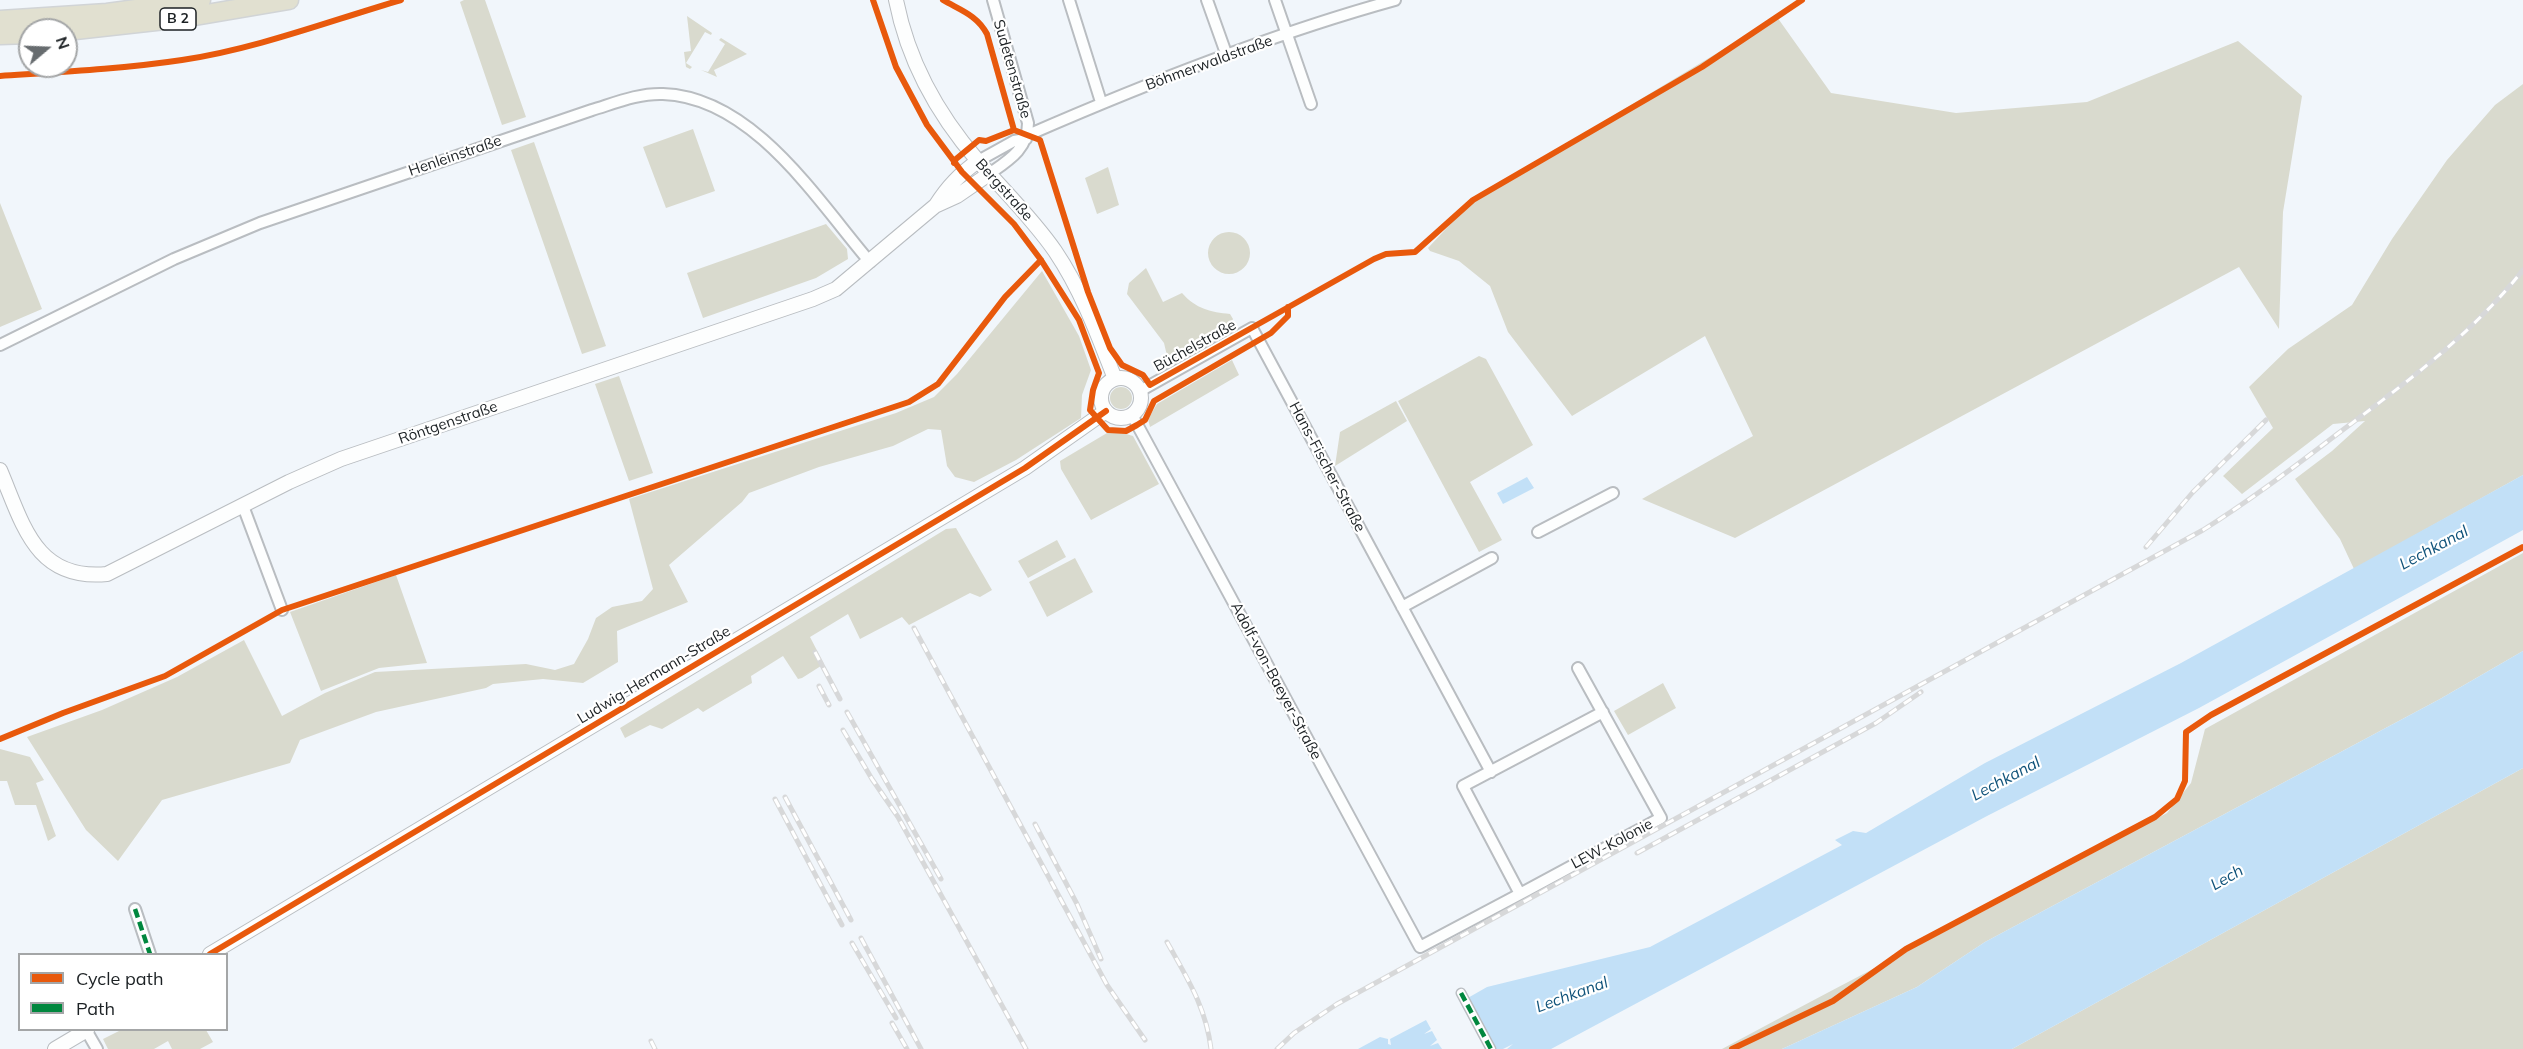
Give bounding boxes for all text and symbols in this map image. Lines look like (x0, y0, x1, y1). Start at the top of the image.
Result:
road number: B 2 (160, 8, 196, 30)
north arrow (18, 18, 78, 78)
street label: Sudetenstraße (989, 18, 1035, 120)
street label: Böhmerwaldstraße (1143, 32, 1275, 94)
text: N (52, 34, 75, 52)
street label: Henleinstraße (406, 132, 504, 180)
street label: Bergstraße (971, 155, 1037, 225)
street label: Büchelstraße (1151, 316, 1239, 376)
street label: Röntgenstraße (396, 398, 500, 448)
street label: Hans-Fischer-Straße (1285, 399, 1369, 535)
water label: Lechkanal (2396, 522, 2472, 574)
street label: Adolf-von-Baeyer-Straße (1227, 599, 1325, 763)
street label: Ludwig-Hermann-Straße (574, 622, 734, 728)
water label: Lechkanal (1968, 753, 2044, 805)
street label: LEW-Kolonie (1568, 815, 1656, 873)
water label: Lech (2207, 861, 2247, 895)
legend (18, 953, 228, 1031)
text: Cycle path (76, 967, 163, 990)
water label: Lechkanal (1533, 973, 1611, 1017)
text: Path (76, 997, 115, 1020)

